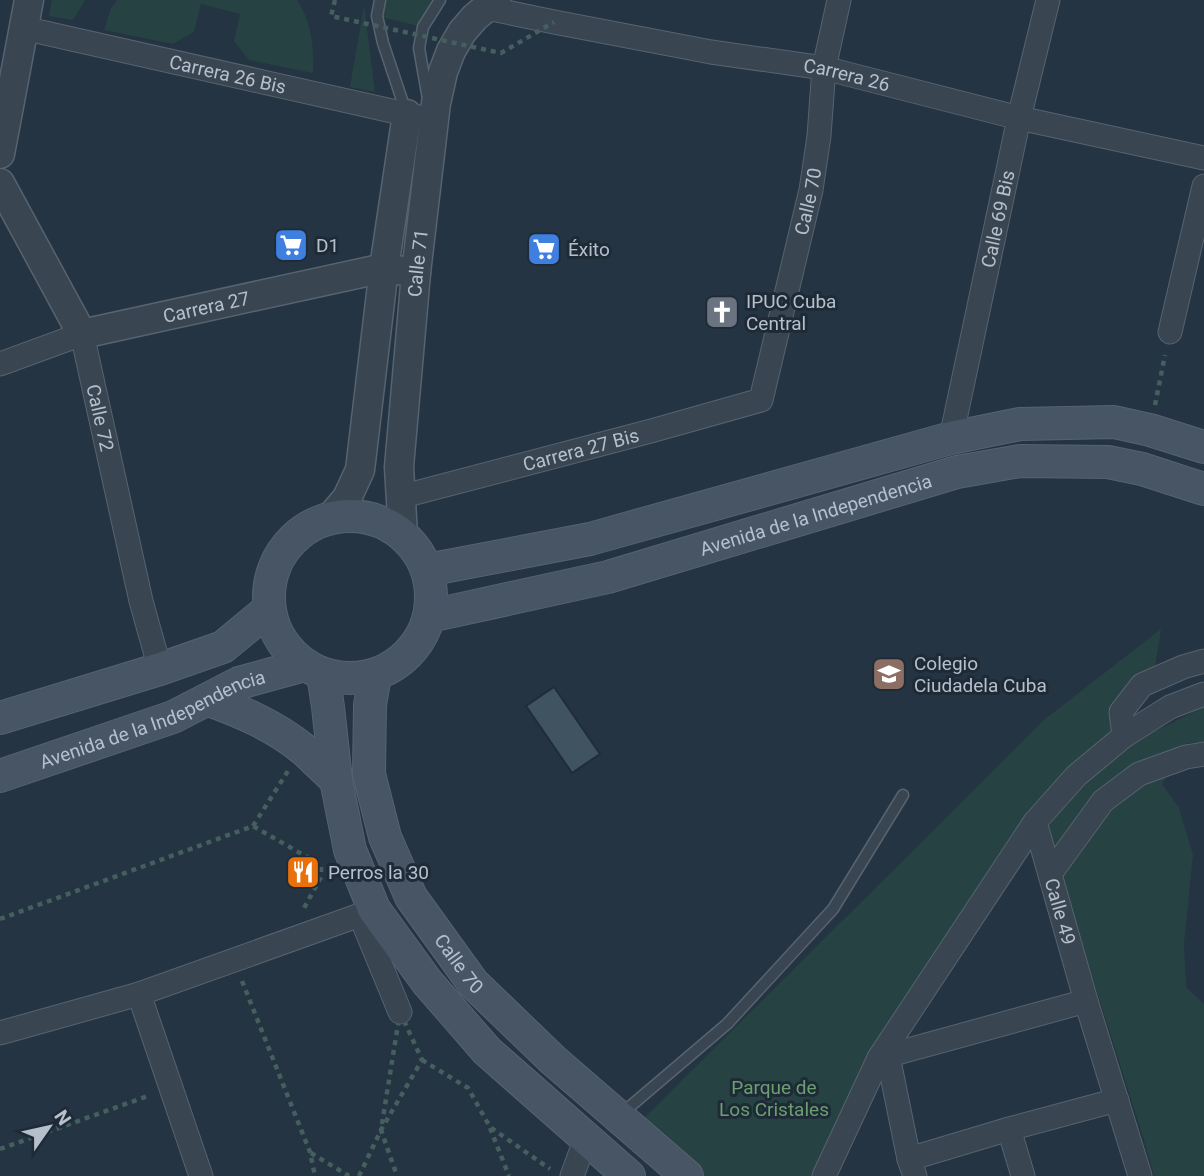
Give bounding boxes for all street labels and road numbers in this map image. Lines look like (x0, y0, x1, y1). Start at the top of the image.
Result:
street label: Carrera 26 Bis (167, 50, 288, 99)
street label: Carrera 26 (802, 54, 892, 96)
street label: Calle 70 (790, 166, 826, 237)
street label: Calle 69 Bis (976, 168, 1020, 270)
street label: Calle 71 (403, 228, 433, 298)
street label: Carrera 27 (161, 287, 252, 328)
street label: Calle 72 (81, 382, 119, 454)
street label: Carrera 27 Bis (520, 424, 641, 476)
street label: Avenida de la Independencia (697, 469, 935, 561)
street label: Avenida de la Independencia (37, 665, 268, 774)
street label: Calle 49 (1040, 876, 1080, 947)
street label: Calle 70 (429, 930, 488, 999)

